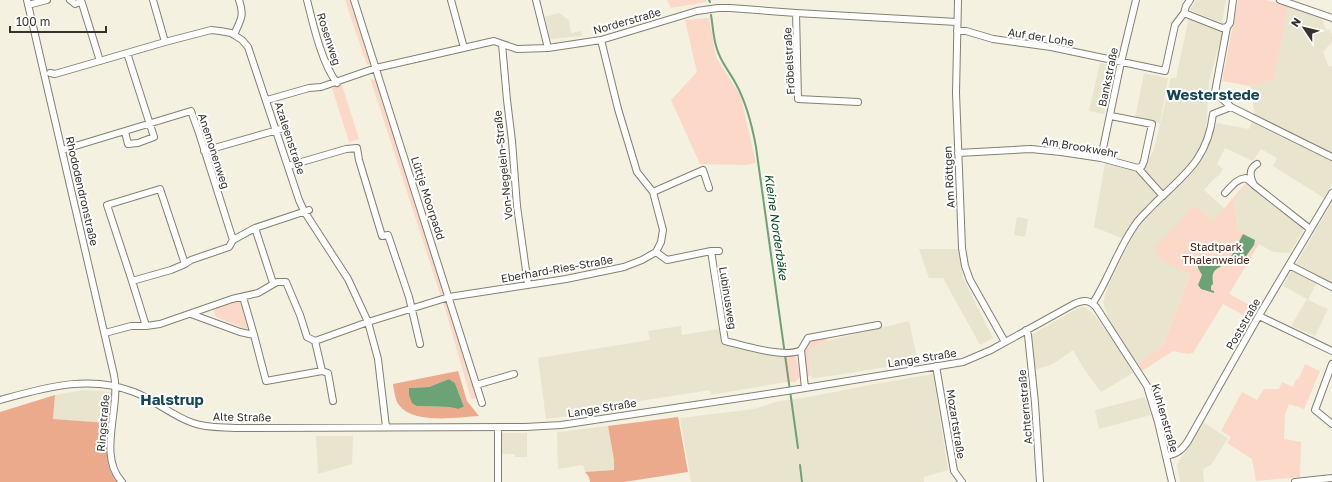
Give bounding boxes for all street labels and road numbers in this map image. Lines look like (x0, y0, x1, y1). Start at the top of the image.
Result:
street label: Norderstraße (591, 5, 662, 36)
street label: Rosenweg (315, 11, 344, 67)
street label: Auf der Lohe (1007, 25, 1075, 48)
street label: Fröbelstraße (780, 27, 797, 95)
street label: Bankstraße (1095, 46, 1120, 108)
street label: Azaleenstraße (273, 100, 308, 176)
street label: Von-Negelein-Straße (490, 110, 515, 221)
street label: Anemonenweg (196, 111, 233, 190)
street label: Am Brookwehr (1041, 133, 1120, 160)
street label: Rhododendronstraße (64, 135, 101, 247)
street label: Am Röttgen (940, 146, 957, 209)
street label: Lüttje Moorpadd (409, 154, 448, 241)
street label: Eberhard-Ries-Straße (500, 252, 614, 285)
street label: Lubinusweg (717, 265, 740, 330)
street label: Poststraße (1223, 296, 1263, 352)
street label: Lange Straße (887, 346, 957, 369)
street label: Achternstraße (1015, 369, 1034, 445)
street label: Kuhlenstraße (1149, 382, 1181, 454)
street label: Mozartstraße (945, 388, 968, 460)
street label: Ringstraße (94, 394, 111, 452)
street label: Lange Straße (567, 396, 637, 419)
street label: Alte Straße (213, 409, 271, 424)

